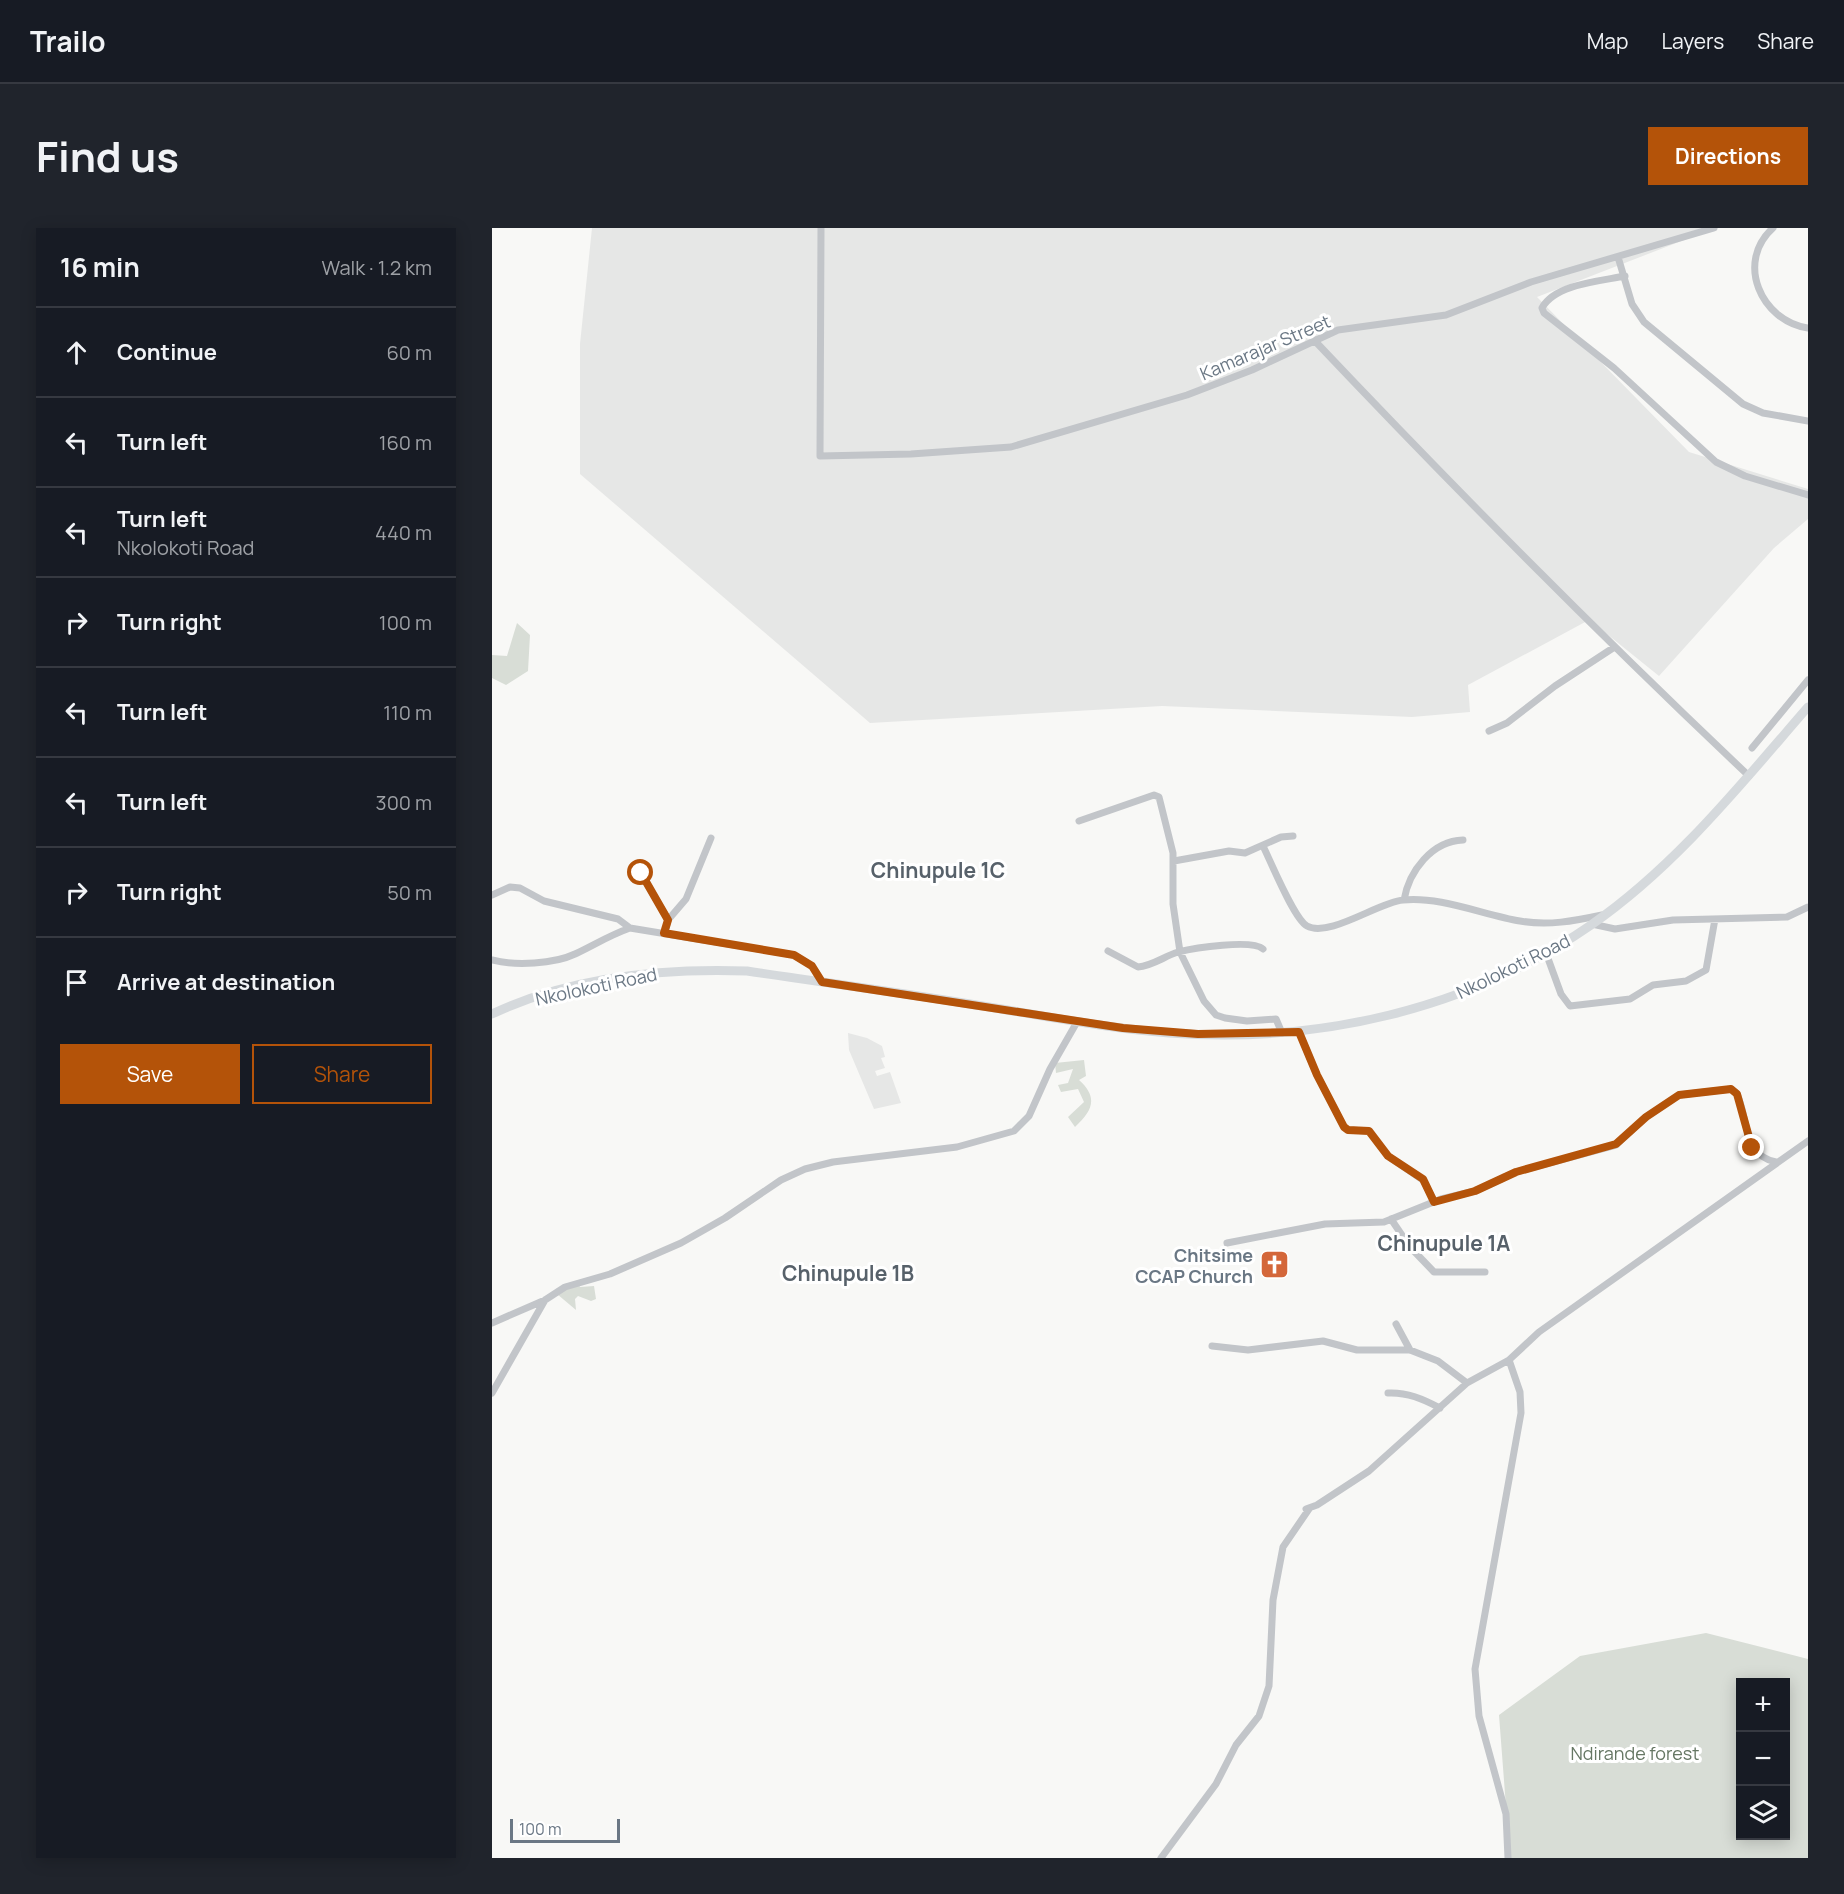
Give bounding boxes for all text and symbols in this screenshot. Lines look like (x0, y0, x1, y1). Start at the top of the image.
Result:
text: Trailo (30, 22, 106, 60)
text: Map (1587, 27, 1628, 55)
text: Layers (1661, 27, 1724, 55)
text: Share (1757, 27, 1814, 55)
text: Find us (36, 127, 179, 185)
button: Directions (1648, 127, 1808, 185)
text: 16 min (60, 249, 140, 285)
text: Walk · 1.2 km (322, 254, 432, 281)
street label: Kamarajar Street (1196, 309, 1334, 385)
icon: ahead (60, 336, 93, 369)
text: Continue (117, 337, 217, 367)
text: 60 m (386, 339, 432, 366)
icon: left (60, 426, 93, 459)
text: Turn left (117, 427, 207, 457)
text: 160 m (379, 429, 432, 456)
text: Turn left (117, 504, 207, 534)
icon: left (60, 516, 93, 549)
text: 440 m (375, 519, 432, 546)
text: Nkolokoti Road (117, 534, 254, 561)
icon: right (60, 606, 93, 639)
text: Turn right (117, 607, 222, 637)
text: 100 m (379, 609, 432, 636)
icon: left (60, 696, 93, 729)
text: Turn left (117, 697, 207, 727)
text: 110 m (383, 699, 432, 726)
icon: left (60, 786, 93, 819)
text: Turn left (117, 787, 207, 817)
text: 300 m (376, 789, 432, 816)
district label: Chinupule 1C (871, 856, 1005, 884)
route start (627, 859, 653, 885)
icon: right (60, 876, 93, 909)
text: Turn right (117, 877, 222, 907)
text: 50 m (387, 879, 432, 906)
street label: Nkolokoti Road (1452, 928, 1574, 1004)
street label: Nkolokoti Road (533, 961, 659, 1011)
icon: arrive (60, 966, 93, 999)
text: Arrive at destination (117, 967, 335, 997)
button: Save (60, 1044, 240, 1104)
button: Share (252, 1044, 432, 1104)
route end (1738, 1134, 1764, 1160)
district label: Chinupule 1A (1378, 1229, 1510, 1257)
place label: Chitsime CCAP Church (1135, 1243, 1253, 1288)
church icon: Chitsime CCAP Church (1258, 1249, 1290, 1281)
district label: Chinupule 1B (782, 1259, 914, 1287)
map controls (1736, 1678, 1790, 1840)
button: + (1736, 1678, 1790, 1732)
button: − (1736, 1732, 1790, 1786)
park label: Ndirande forest (1571, 1741, 1699, 1765)
button: layers (1736, 1786, 1790, 1840)
scale bar (510, 1816, 620, 1844)
text: 100 m (519, 1818, 562, 1840)

